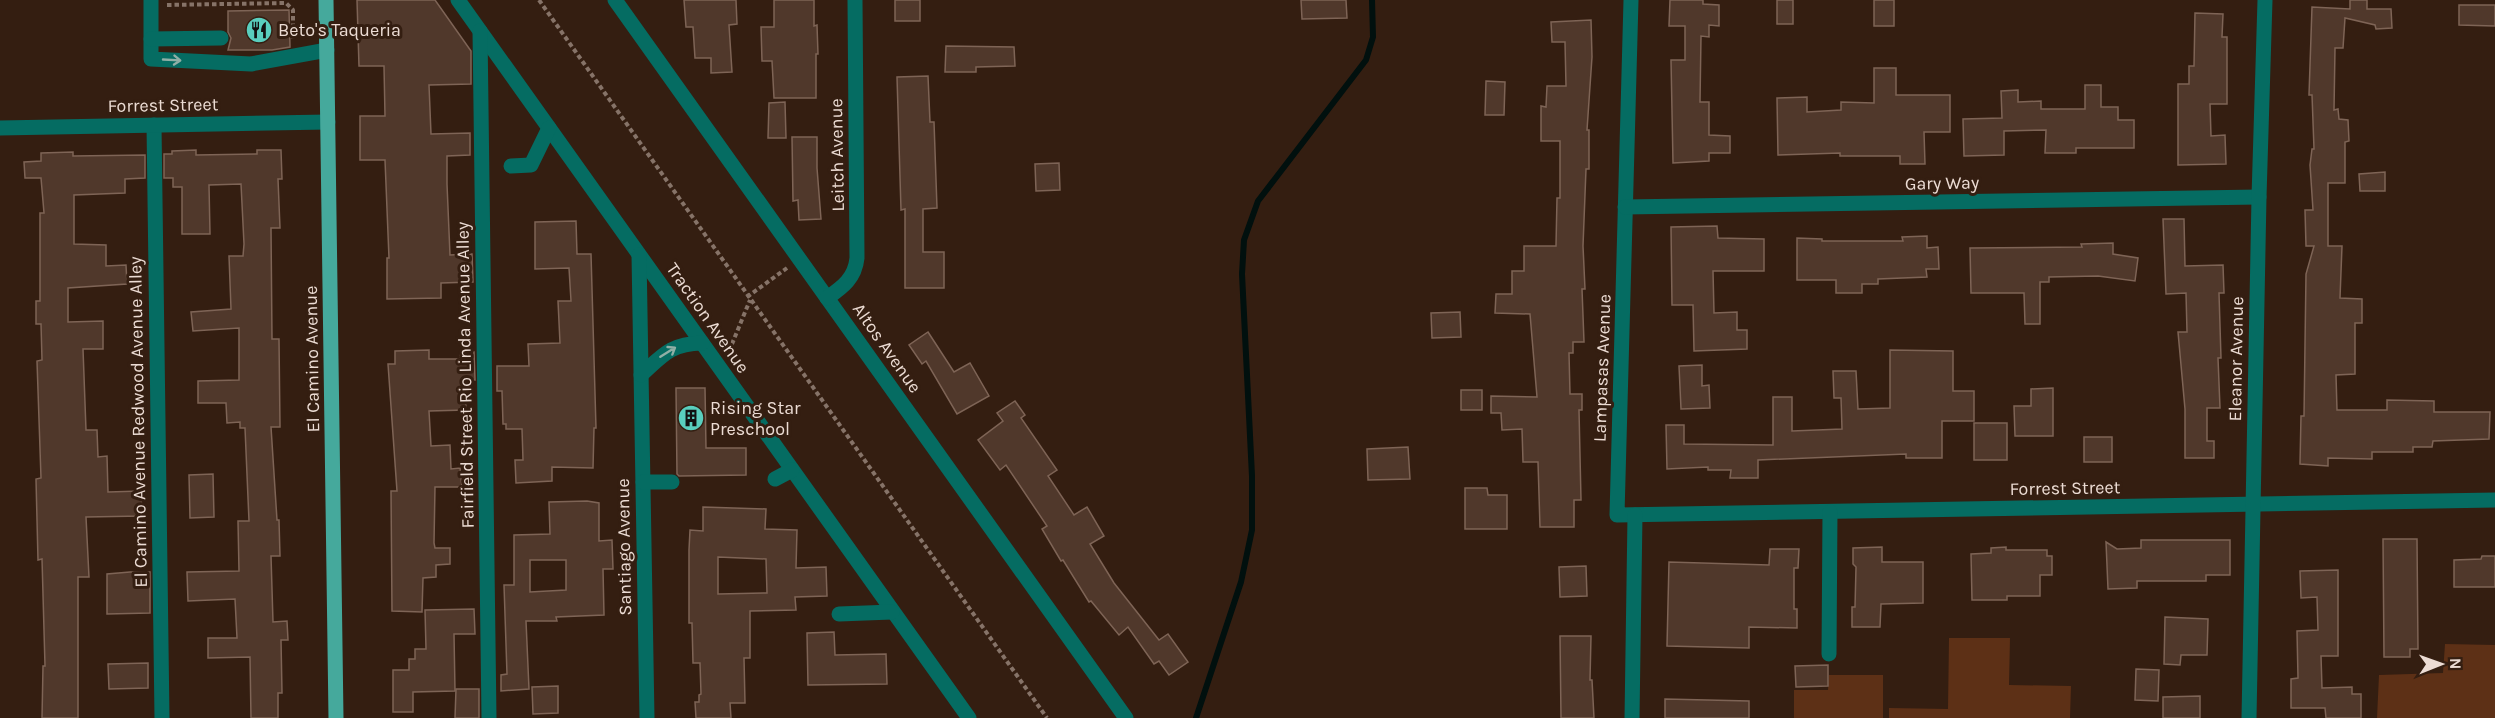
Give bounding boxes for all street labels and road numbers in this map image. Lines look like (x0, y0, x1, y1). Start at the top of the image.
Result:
street label: Forrest Street (107, 93, 219, 117)
street label: Leitch Avenue (825, 98, 849, 212)
street label: Gary Way (1905, 171, 1980, 195)
street label: Fairfield Street Rio Linda Avenue Alley (451, 221, 479, 529)
street label: El Camino Avenue Redwood Avenue Alley (124, 256, 152, 588)
street label: Traction Avenue (662, 259, 754, 377)
street label: El Camino Avenue (300, 285, 324, 433)
street label: Lampasas Avenue (1588, 294, 1616, 442)
street label: Eleanor Avenue (2224, 296, 2248, 422)
street label: Altos Avenue (848, 299, 926, 397)
street label: Forrest Street (2009, 476, 2121, 500)
street label: Santiago Avenue (612, 478, 636, 616)

